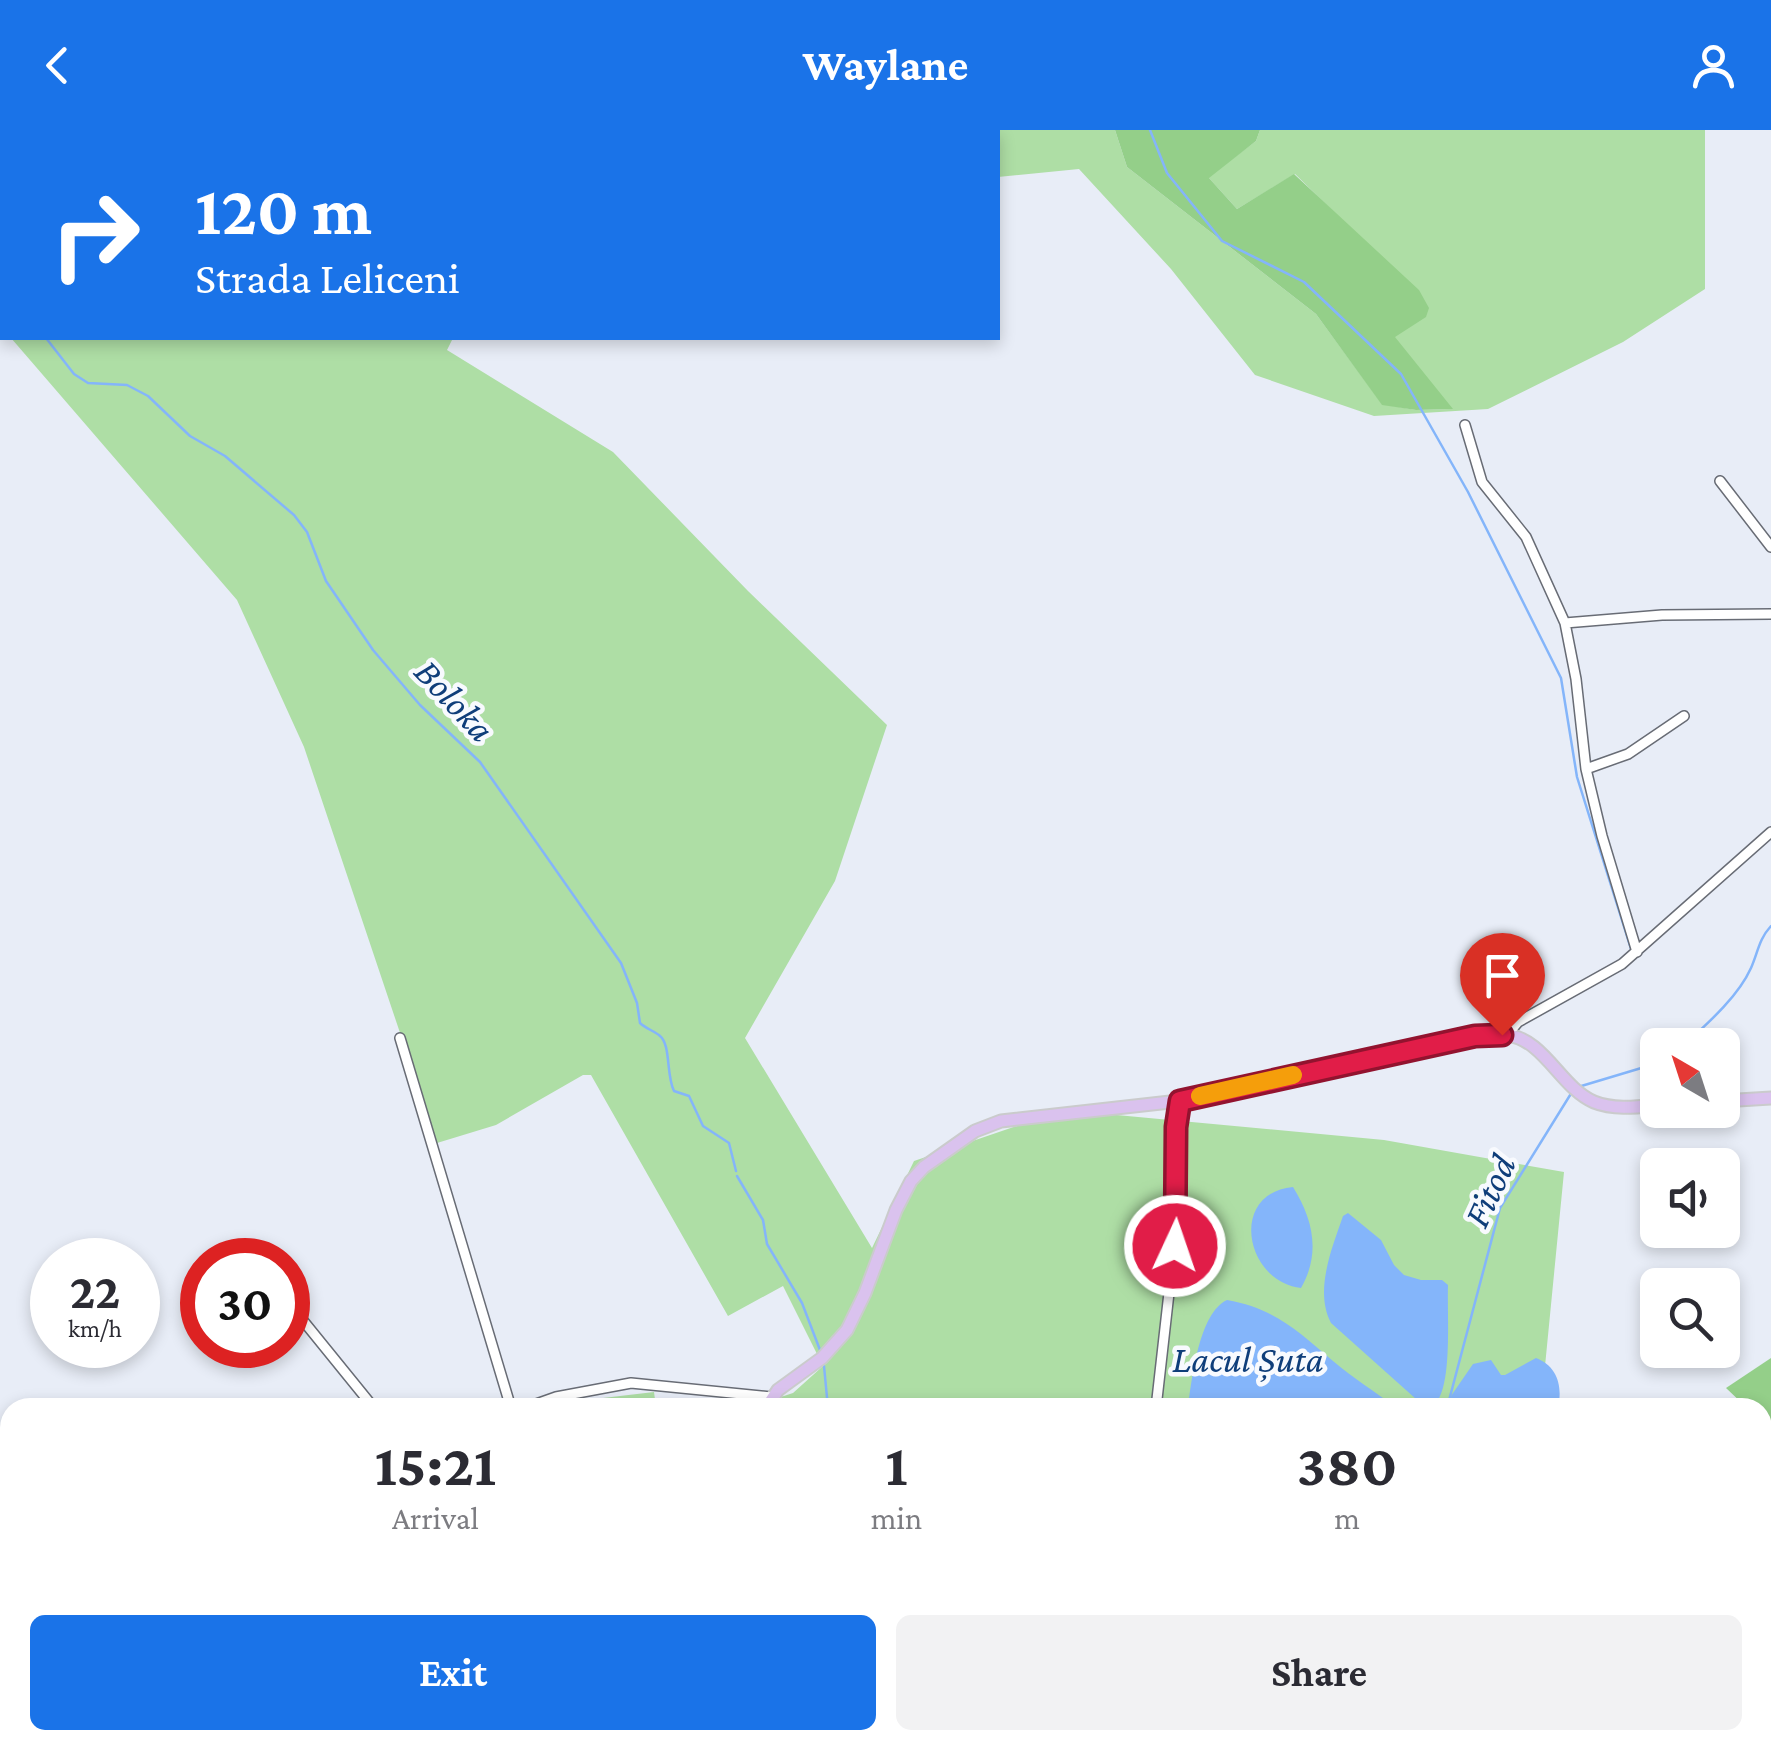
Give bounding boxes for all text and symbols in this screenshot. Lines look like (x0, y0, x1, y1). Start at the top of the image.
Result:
icon: back (30, 38, 85, 93)
icon: person (1686, 38, 1741, 93)
text: Waylane (802, 40, 969, 90)
icon: right (30, 170, 160, 300)
text: 120 m (195, 171, 372, 249)
text: Strada Leliceni (195, 253, 460, 303)
water label: Boloka (407, 650, 503, 750)
pin (1460, 933, 1545, 1036)
icon: arrive (1475, 948, 1530, 1003)
north arrow (1640, 1028, 1740, 1128)
map controls (1640, 1028, 1740, 1368)
water label: Fitod (1454, 1148, 1524, 1233)
button: sound (1640, 1148, 1740, 1248)
position arrow (1123, 1194, 1227, 1298)
speed limit sign: 30 (180, 1238, 310, 1368)
text: 22 (70, 1263, 120, 1319)
button: search (1640, 1268, 1740, 1368)
text: km/h (68, 1315, 122, 1342)
water label: Lacul Șuta (1172, 1338, 1324, 1383)
text: 15:21 (375, 1431, 496, 1498)
text: 1 (885, 1431, 908, 1498)
text: 380 (1297, 1431, 1397, 1498)
text: Arrival (392, 1500, 479, 1536)
text: min (871, 1500, 922, 1536)
text: m (1334, 1500, 1360, 1536)
button: Exit (30, 1615, 876, 1730)
button: Share (896, 1615, 1742, 1730)

